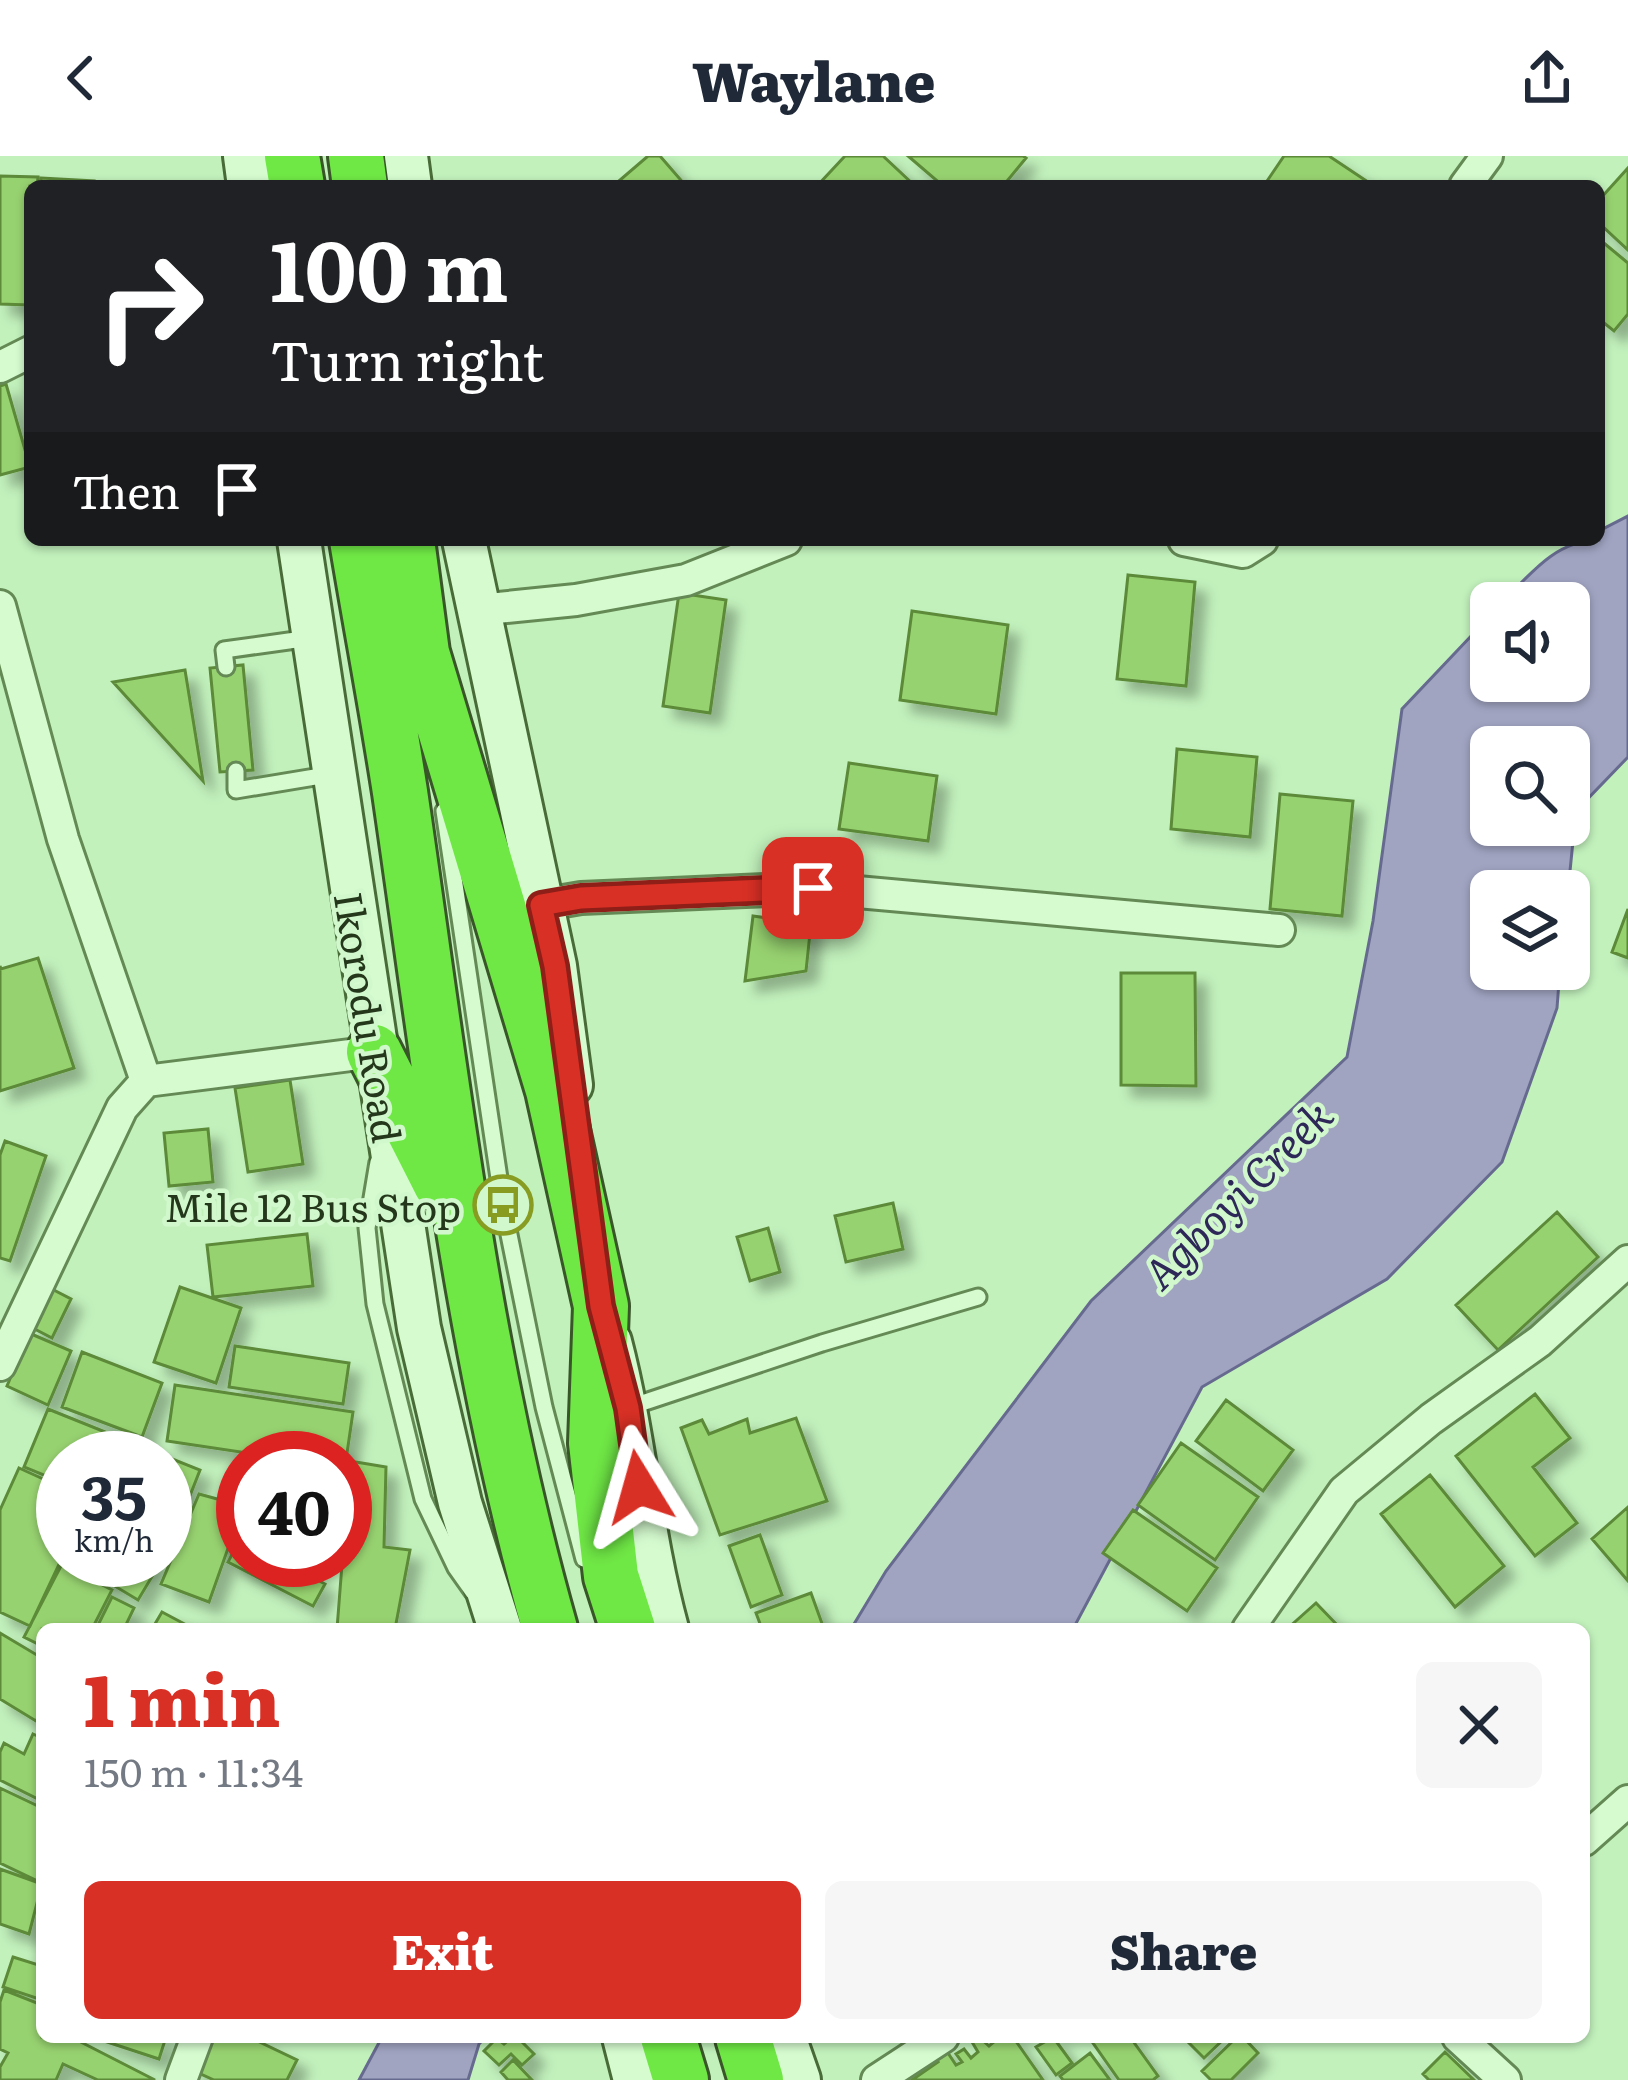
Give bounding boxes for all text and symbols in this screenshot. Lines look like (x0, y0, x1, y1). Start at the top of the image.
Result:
text: Waylane (692, 38, 936, 119)
icon: back (48, 45, 114, 111)
icon: share (1514, 45, 1580, 111)
text: 100 m (270, 203, 509, 328)
icon: right (72, 228, 228, 384)
text: Turn right (270, 317, 544, 398)
text: Then (72, 456, 180, 523)
icon: arrive (204, 456, 270, 522)
map controls (1470, 582, 1590, 990)
button: sound (1470, 582, 1590, 702)
button: search (1470, 726, 1590, 846)
pin (762, 837, 864, 939)
icon: arrive (780, 855, 846, 921)
button: layers (1470, 870, 1590, 990)
street label: Ikorodu Road (322, 887, 418, 1147)
water label: Agboyi Creek (1127, 1084, 1345, 1302)
bus stop icon: Mile 12 Bus Stop (472, 1174, 534, 1236)
place label: Mile 12 Bus Stop (164, 1176, 461, 1234)
position arrow (576, 1424, 702, 1550)
speed limit sign: 40 (216, 1431, 372, 1587)
text: 35 (81, 1449, 147, 1538)
text: km/h (74, 1517, 154, 1561)
text: 1 min (84, 1642, 280, 1749)
button: close (1416, 1662, 1542, 1788)
text: 150 m · 11:34 (84, 1741, 303, 1799)
button: Exit (84, 1881, 801, 2019)
button: Share (825, 1881, 1542, 2019)

